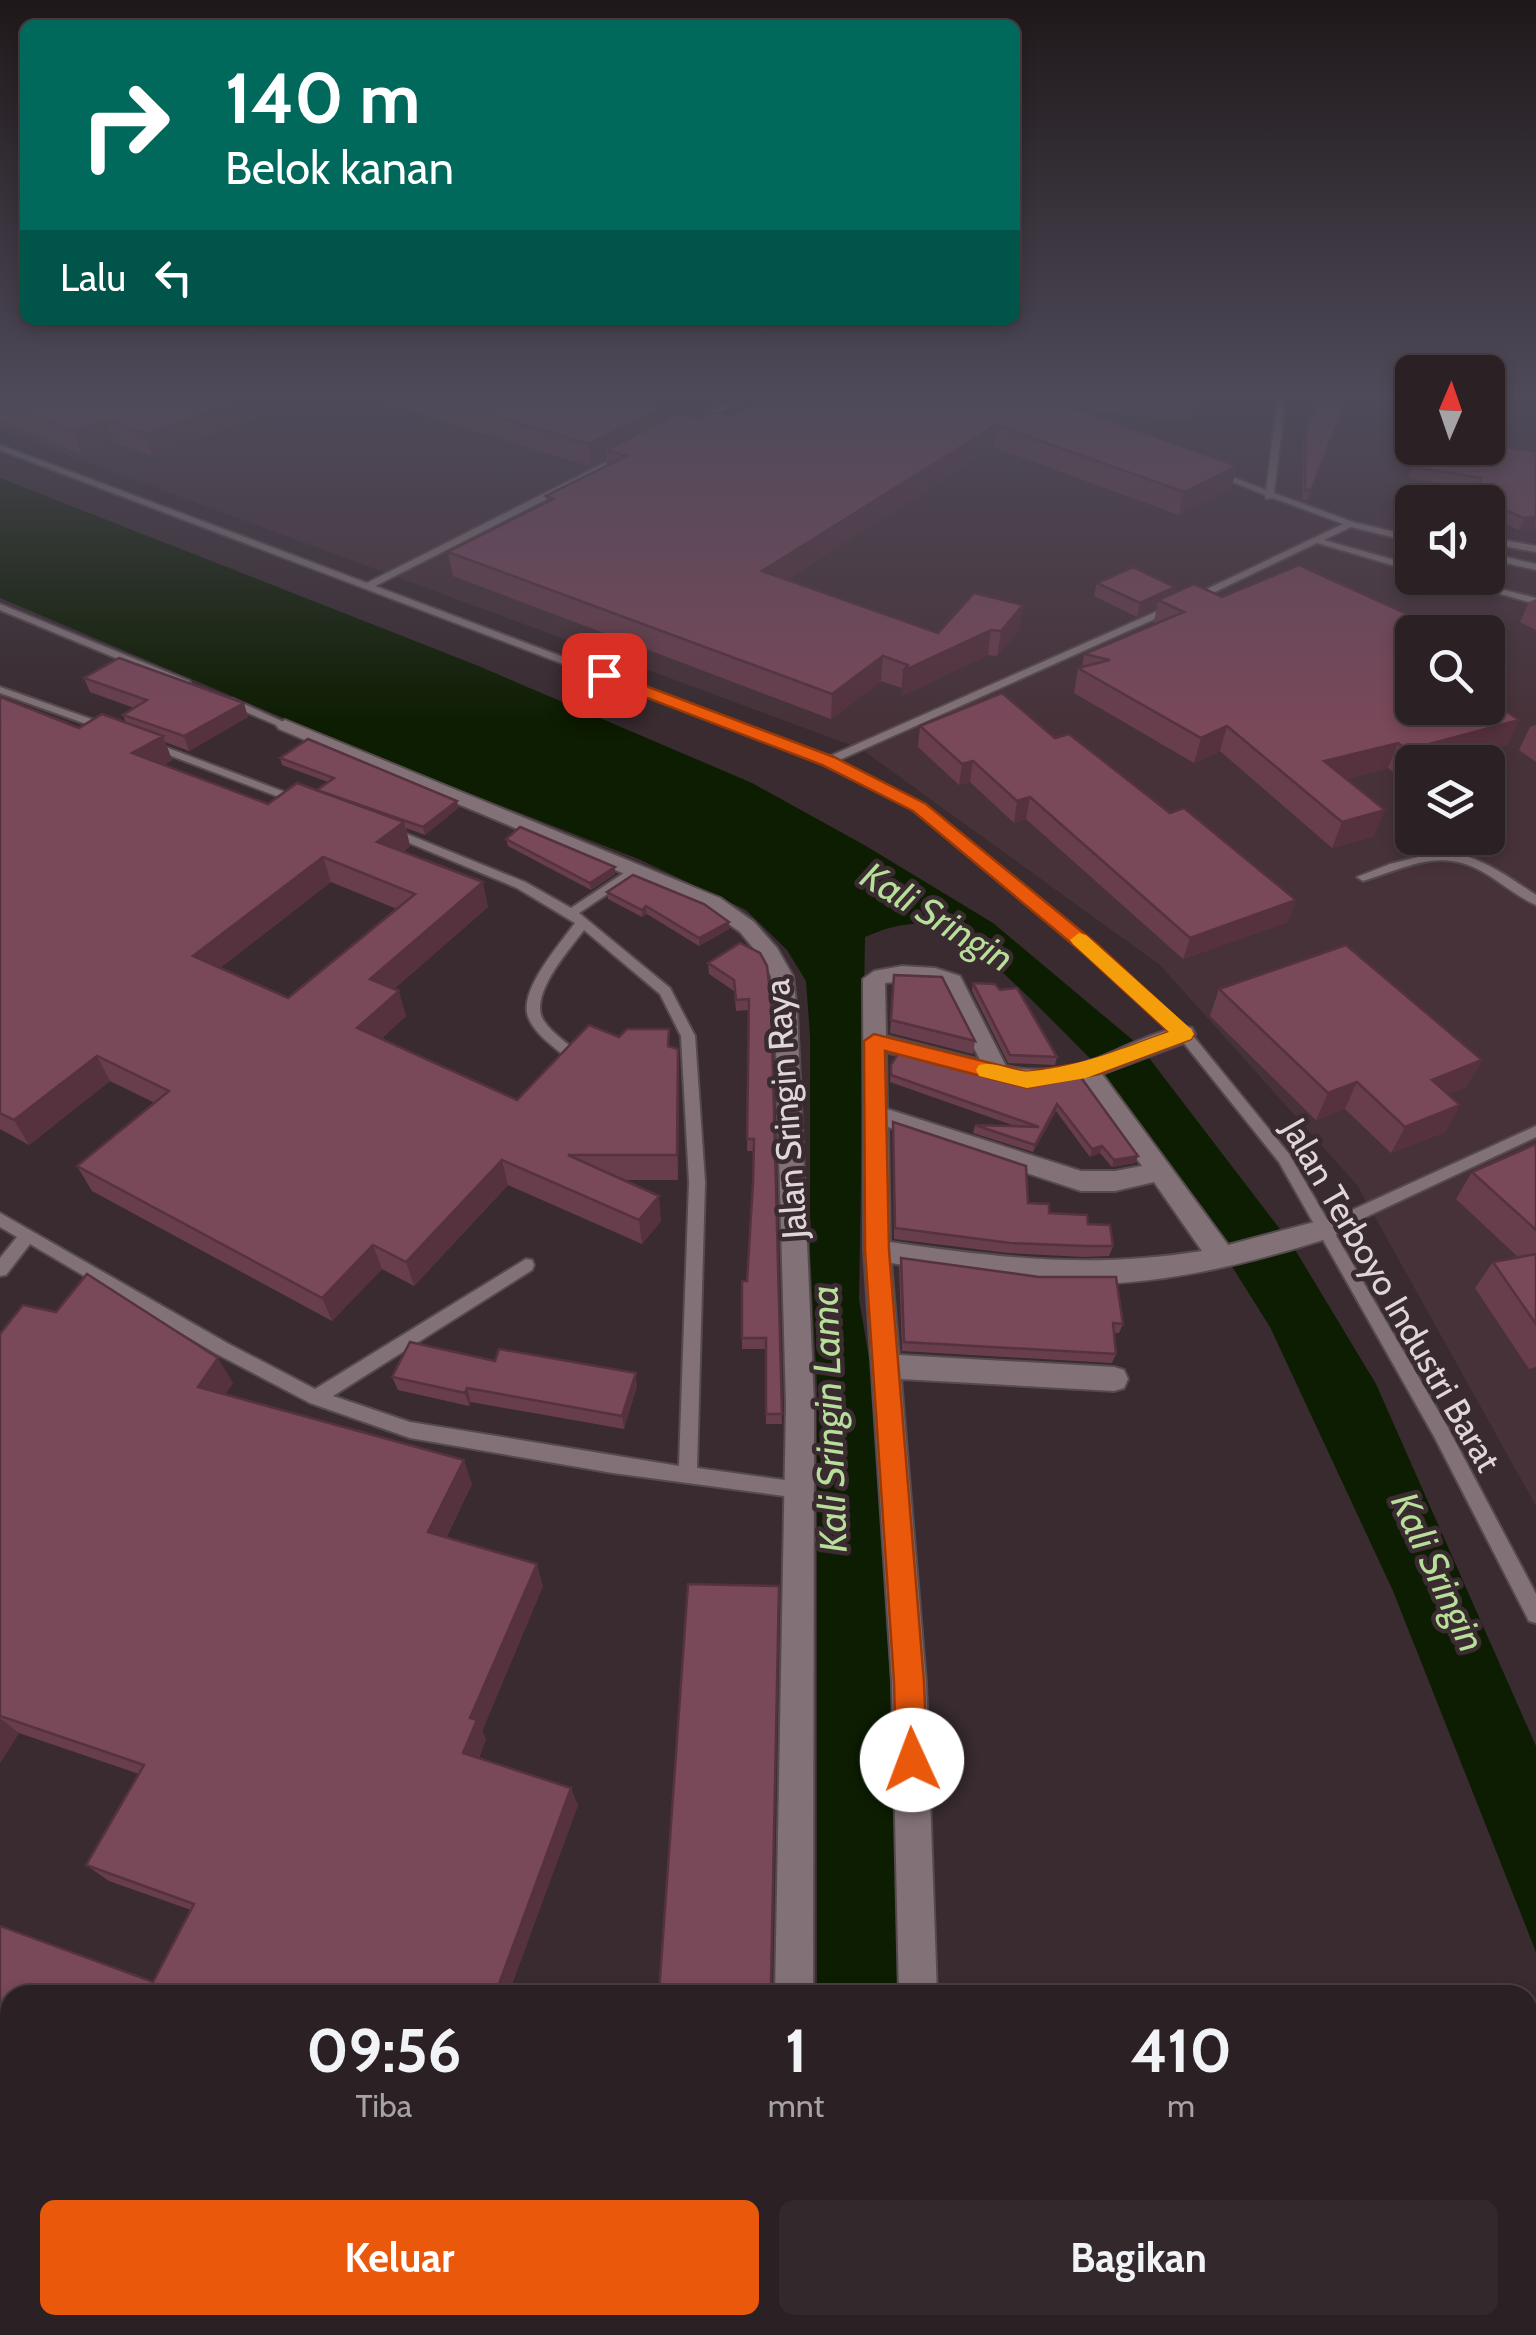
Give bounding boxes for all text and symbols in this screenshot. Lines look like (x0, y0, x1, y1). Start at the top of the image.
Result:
text: 140 m (225, 55, 420, 141)
icon: right (60, 60, 190, 190)
text: Belok kanan (225, 141, 454, 195)
icon: left (146, 250, 201, 305)
text: Lalu (60, 254, 126, 301)
north arrow (1395, 355, 1505, 465)
map controls (1395, 355, 1505, 855)
button: sound (1395, 485, 1505, 595)
button: search (1395, 615, 1505, 725)
pin (562, 633, 647, 718)
icon: arrive (577, 648, 632, 703)
button: layers (1395, 745, 1505, 855)
water label: Kali Sringin (852, 851, 1022, 982)
street label: Jalan Sringin Raya (755, 977, 816, 1241)
street label: Jalan Terboyo Industri Barat (1272, 1110, 1510, 1479)
water label: Kali Sringin Lama (800, 1284, 857, 1554)
water label: Kali Sringin (1381, 1485, 1496, 1659)
position arrow (860, 1708, 964, 1812)
text: 09:56 (306, 2014, 462, 2087)
text: 1 (785, 2014, 807, 2087)
text: 410 (1130, 2014, 1232, 2087)
text: Tiba (356, 2086, 412, 2125)
text: mnt (768, 2086, 824, 2125)
text: m (1167, 2086, 1195, 2125)
button: Keluar (40, 2200, 759, 2315)
button: Bagikan (779, 2200, 1498, 2315)

